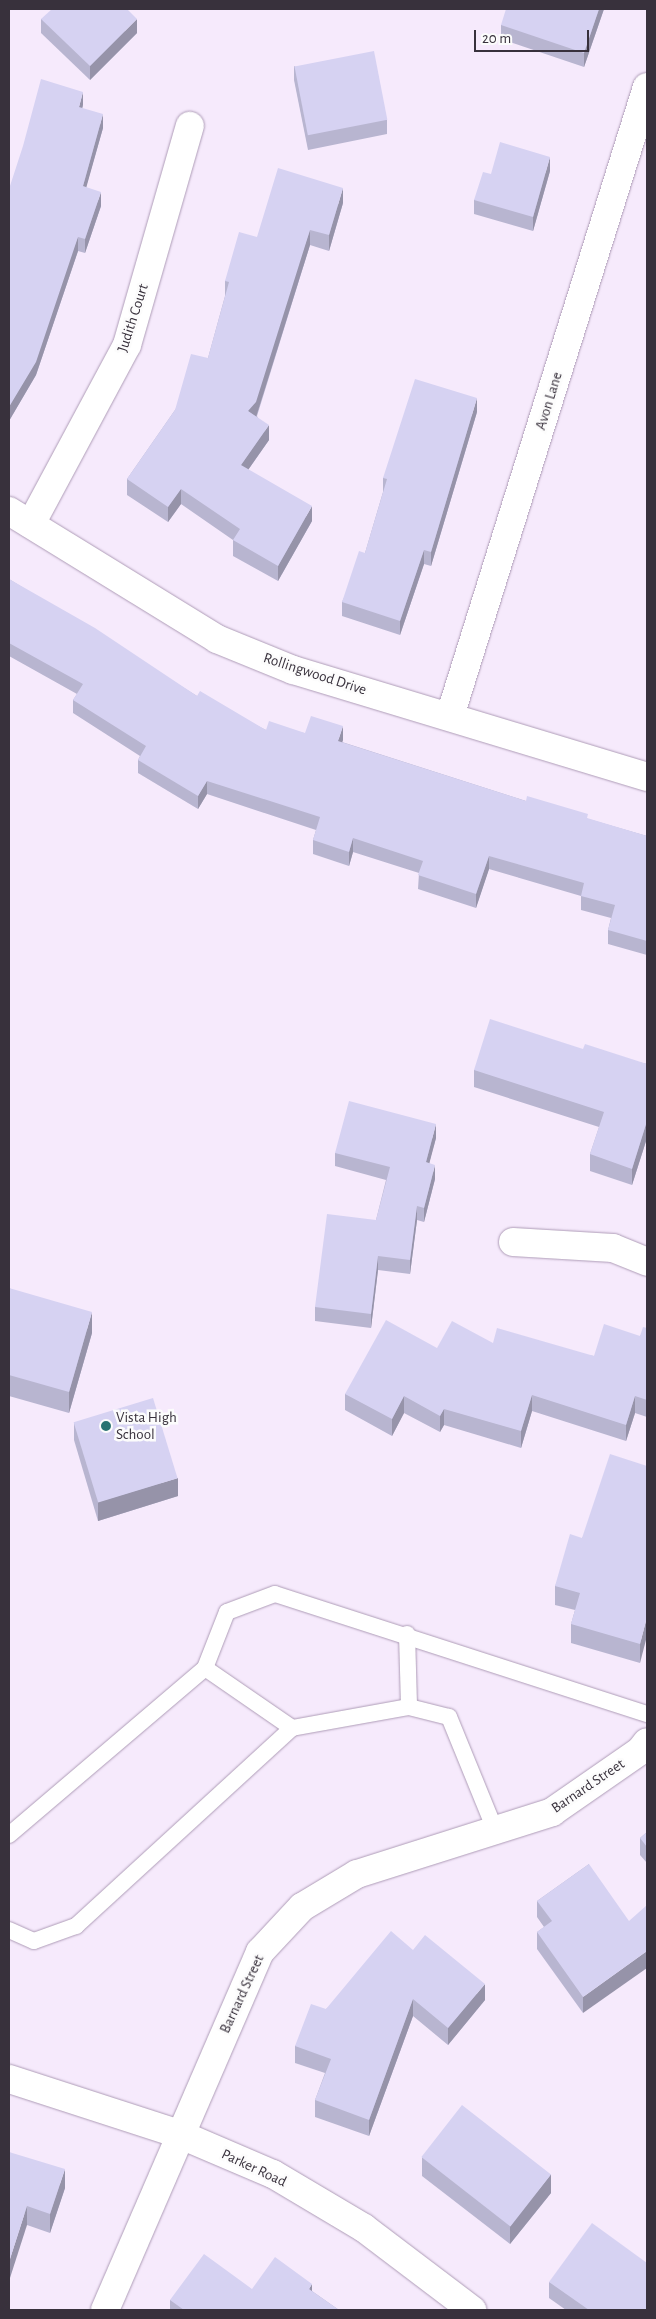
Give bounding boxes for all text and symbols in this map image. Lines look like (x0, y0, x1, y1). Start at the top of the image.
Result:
scale bar (476, 20, 591, 52)
text: 20 m (482, 31, 511, 46)
street label: Judith Court (114, 282, 152, 354)
street label: Avon Lane (532, 370, 566, 432)
street label: Rollingwood Drive (261, 649, 369, 699)
place label: Vista High School (116, 1408, 177, 1443)
marker: Vista High School (100, 1420, 112, 1432)
street label: Barnard Street (548, 1755, 628, 1817)
street label: Barnard Street (216, 1952, 268, 2036)
street label: Parker Road (219, 2145, 289, 2191)

